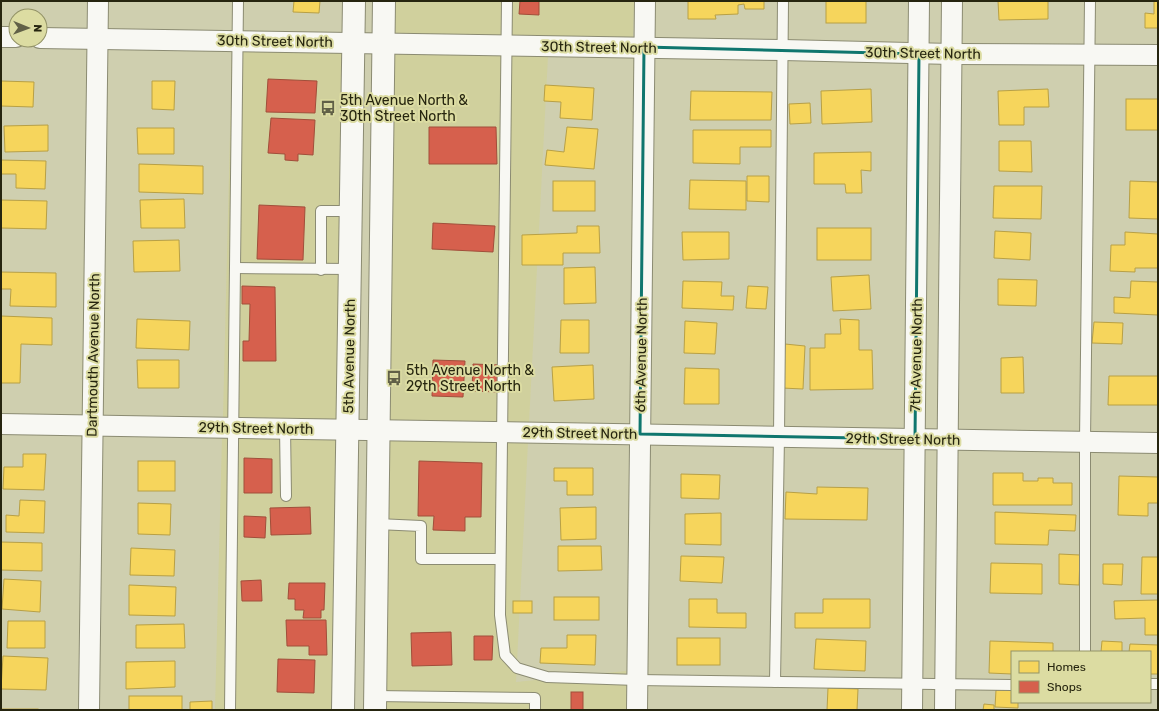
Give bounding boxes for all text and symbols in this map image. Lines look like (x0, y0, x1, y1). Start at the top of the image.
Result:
north arrow (8, 8, 48, 48)
text: N (31, 24, 44, 32)
street label: 30th Street North (217, 32, 333, 51)
street label: 30th Street North (541, 38, 657, 57)
street label: 30th Street North (865, 44, 981, 63)
place label: 5th Avenue North & 30th Street North (340, 92, 468, 125)
bus stop icon: 5th Avenue North & 30th Street North (319, 99, 337, 117)
street label: Dartmouth Avenue North (84, 273, 103, 437)
street label: 6th Avenue North (632, 297, 651, 413)
street label: 5th Avenue North (340, 298, 359, 414)
street label: 7th Avenue North (907, 298, 926, 412)
place label: 5th Avenue North & 29th Street North (406, 362, 534, 395)
bus stop icon: 5th Avenue North & 29th Street North (385, 369, 403, 387)
street label: 29th Street North (198, 419, 314, 438)
street label: 29th Street North (522, 424, 638, 443)
street label: 29th Street North (845, 430, 961, 449)
legend (1011, 651, 1151, 703)
text: Homes (1047, 660, 1086, 674)
text: Shops (1047, 680, 1082, 694)

